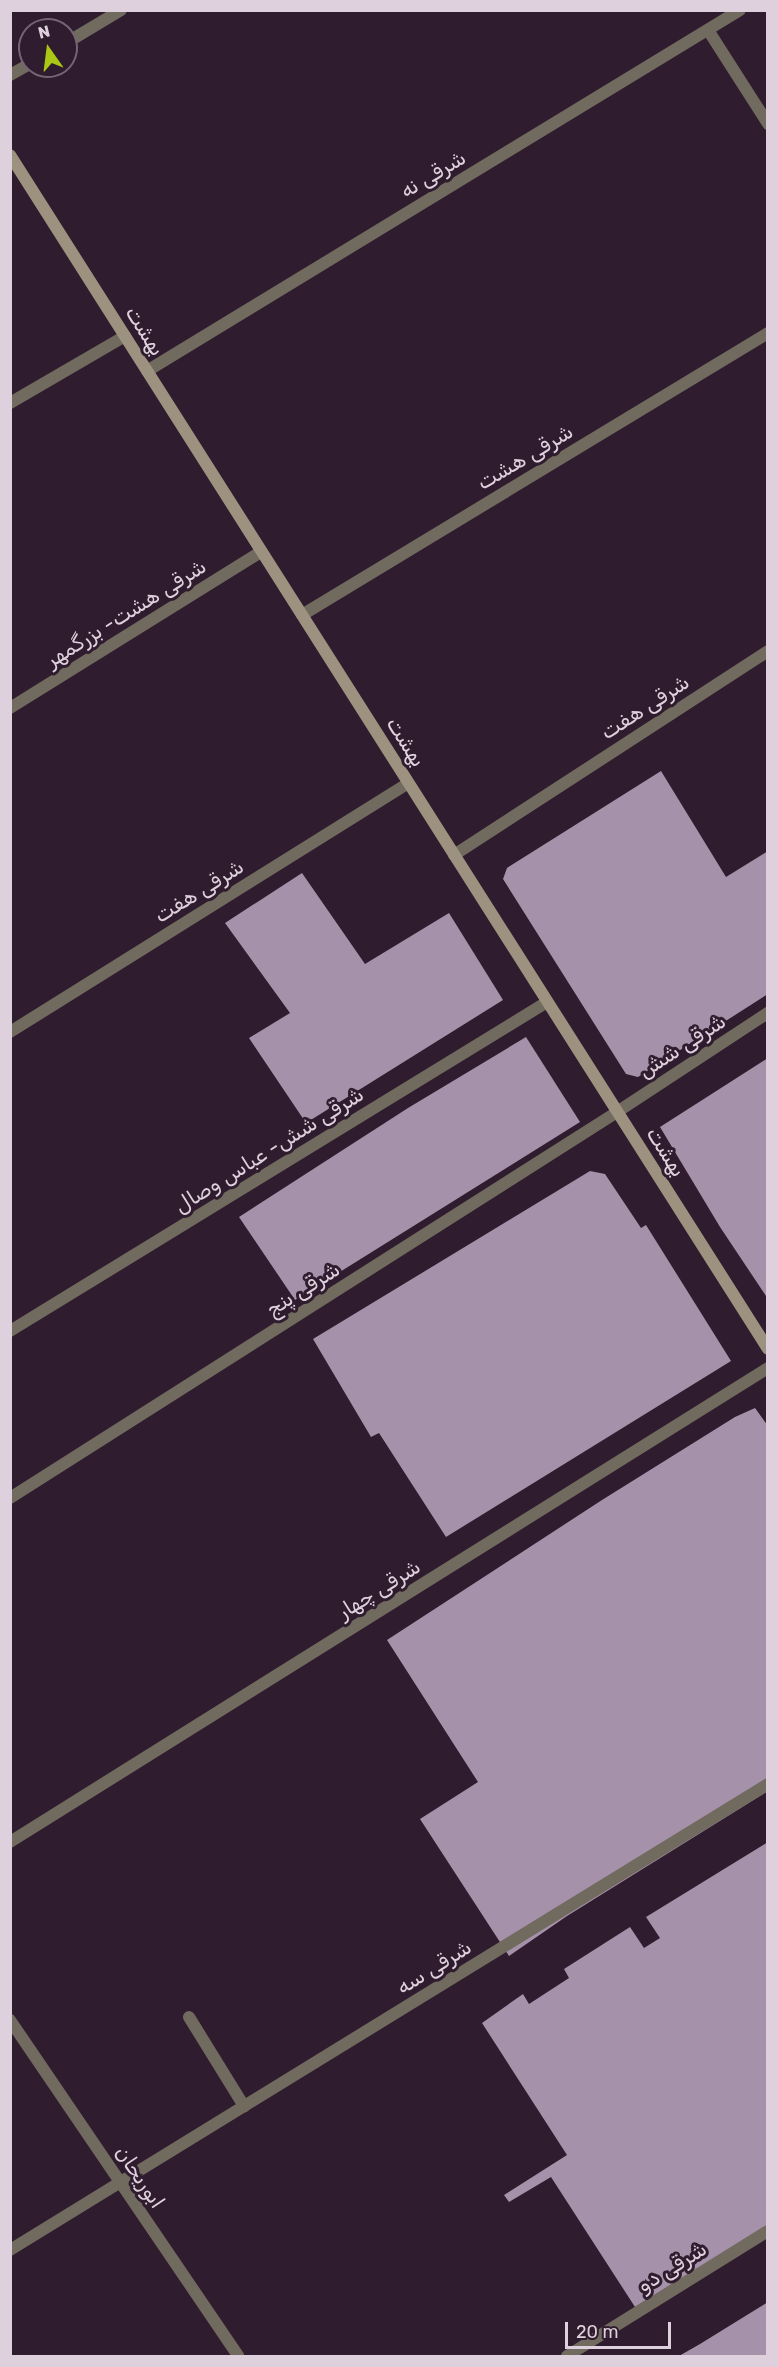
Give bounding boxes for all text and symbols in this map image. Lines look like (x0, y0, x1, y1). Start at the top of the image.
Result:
north arrow (18, 18, 78, 78)
text: N (36, 21, 52, 43)
street label: شرقی نه (396, 145, 470, 203)
street label: بهشت (120, 301, 170, 361)
street label: شرقی هشت (472, 419, 578, 495)
street label: شرقی هشت- بزرگمهر (41, 554, 211, 672)
street label: شرقی هفت (596, 669, 694, 745)
street label: بهشت (381, 712, 431, 772)
street label: شرقی هفت (150, 854, 248, 928)
street label: شرقی شش (634, 1008, 730, 1084)
street label: شرقی شش- عباس وصال (170, 1081, 368, 1219)
street label: بهشت (641, 1122, 691, 1182)
street label: شرقی پنج (262, 1257, 344, 1321)
street label: شرقی چهار (333, 1554, 425, 1624)
street label: شرقی سه (392, 1934, 476, 2000)
street label: ابوریحان (110, 2141, 170, 2213)
street label: شرقی دو (633, 2236, 711, 2298)
scale bar (568, 2310, 674, 2348)
text: 20 m (576, 2321, 618, 2343)

